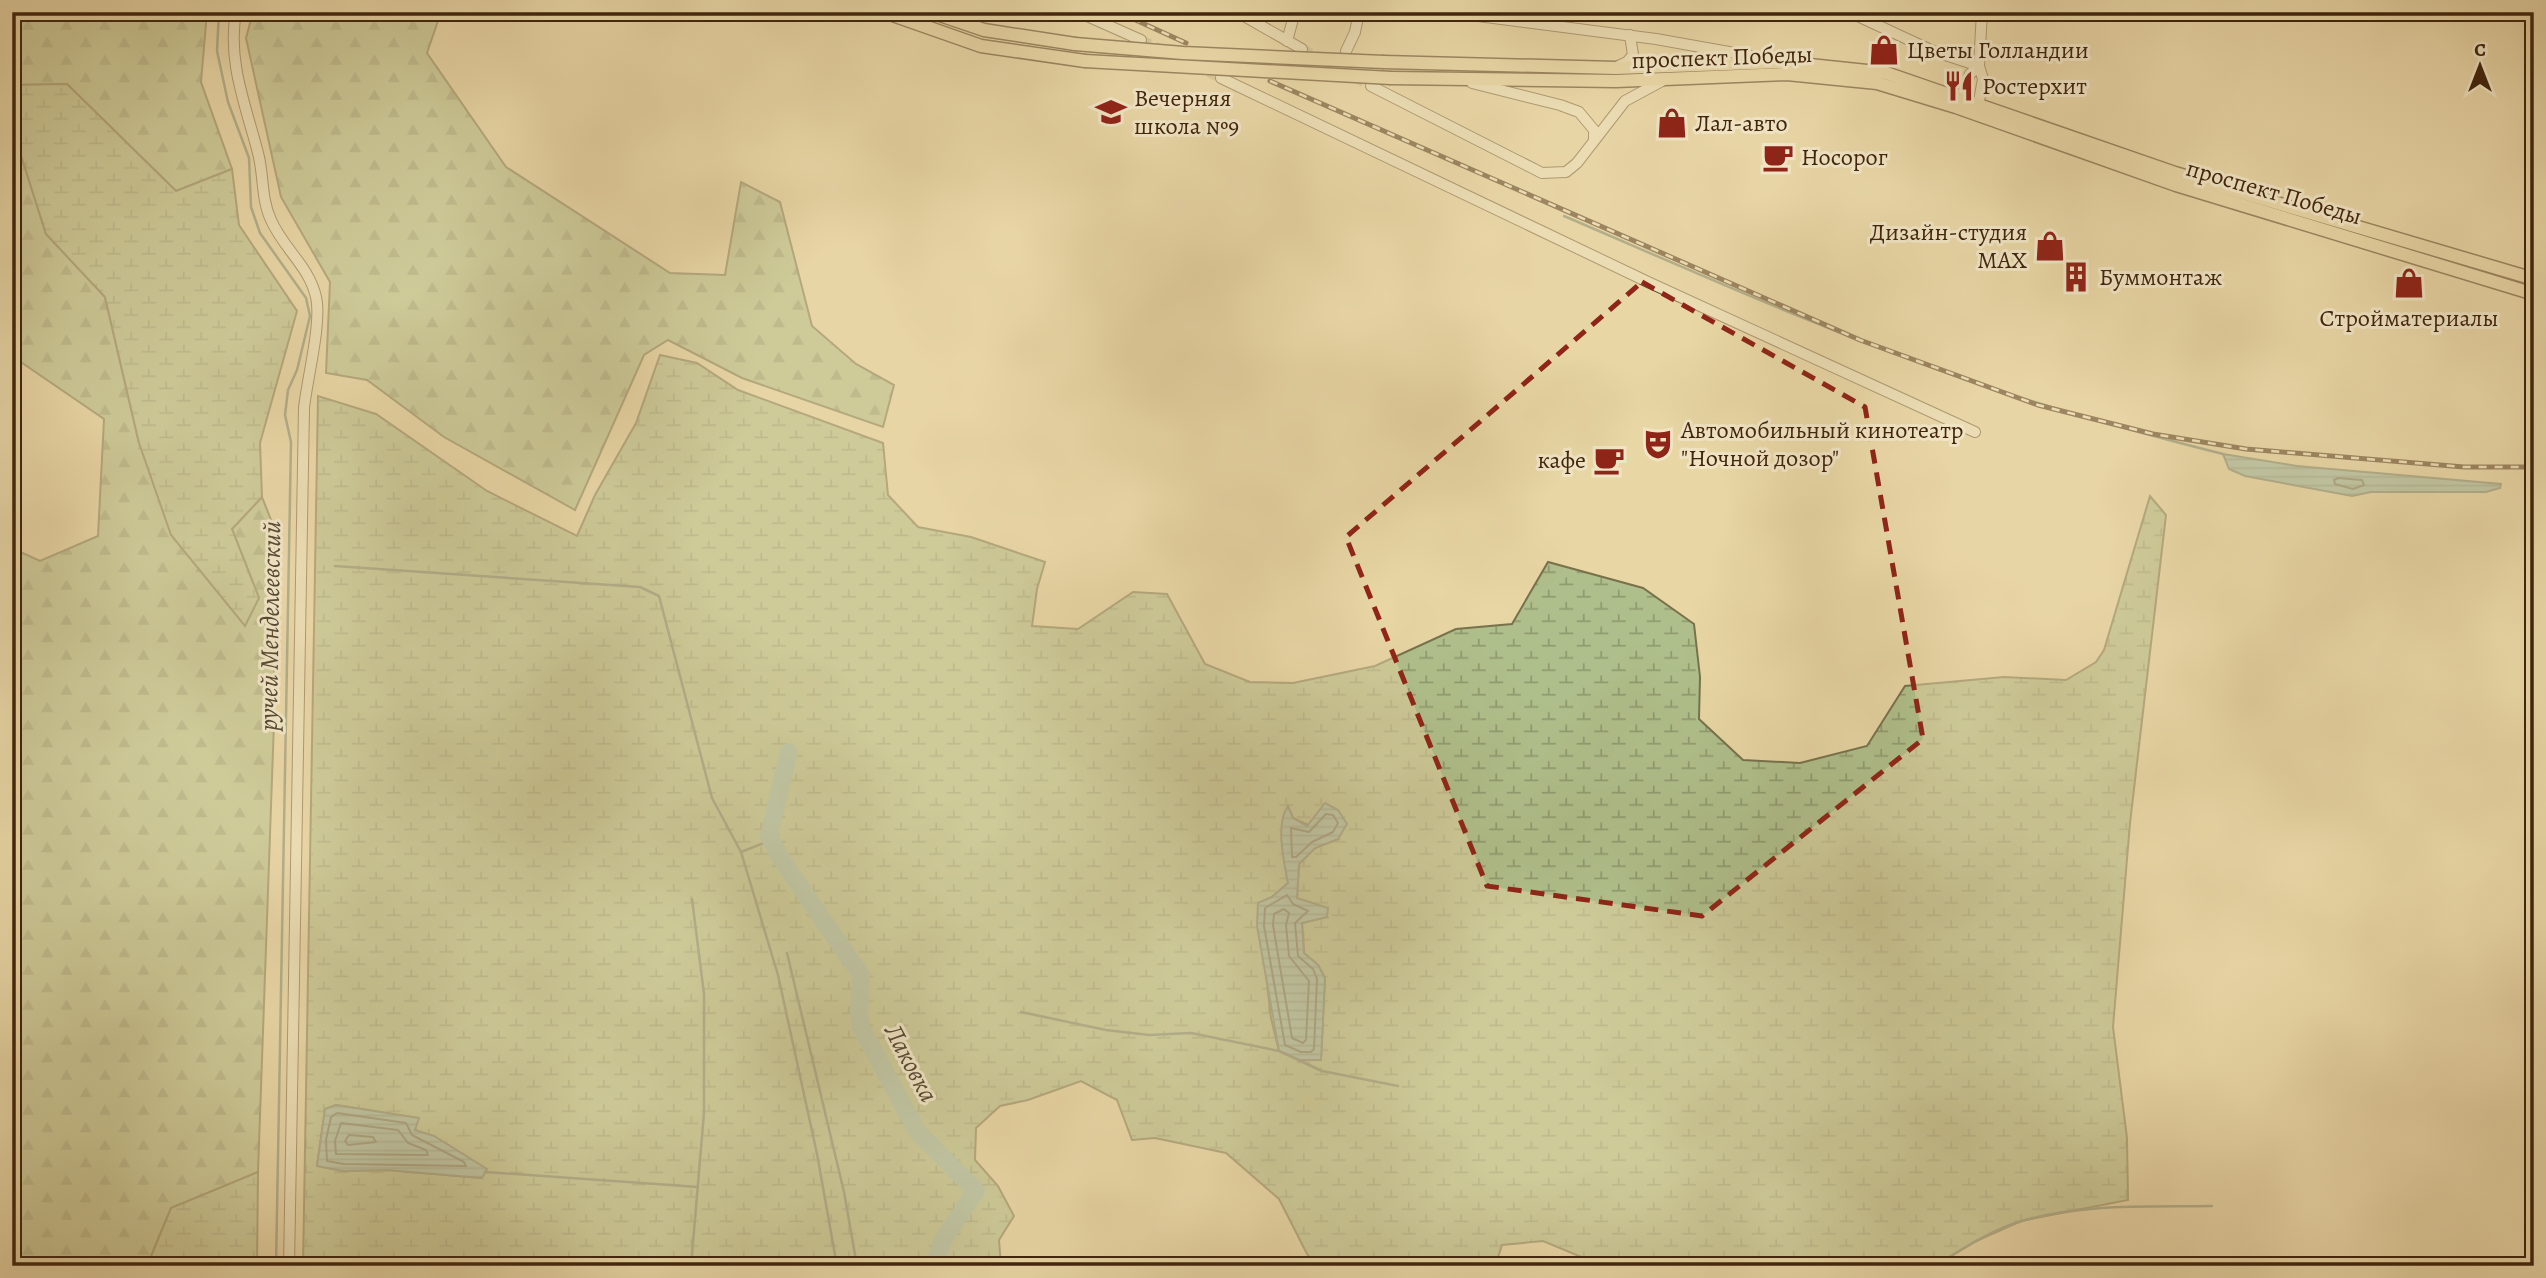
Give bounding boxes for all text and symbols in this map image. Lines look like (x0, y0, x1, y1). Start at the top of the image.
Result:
north arrow (2444, 32, 2514, 102)
shop icon: Цветы Голландии (1867, 33, 1901, 67)
place label: Цветы Голландии (1907, 34, 2089, 66)
text: С (2474, 37, 2486, 63)
street label: проспект Победы (1631, 38, 1813, 76)
restaurant icon: Ростерхит (1942, 69, 1976, 103)
place label: Ростерхит (1982, 70, 2087, 102)
place label: Вечерняя школа №9 (1134, 82, 1239, 142)
school or university icon: Вечерняя школа №9 (1094, 95, 1128, 129)
shop icon: Лал-авто (1655, 106, 1689, 140)
place label: Лал-авто (1695, 107, 1788, 139)
cafe icon: Носорог (1761, 140, 1795, 174)
place label: Носорог (1801, 141, 1888, 173)
street label: проспект Победы (2182, 152, 2366, 232)
place label: Дизайн-студия МAX (1870, 216, 2027, 276)
shop icon: Дизайн-студия МAX (2033, 229, 2067, 263)
building icon: Буммонтаж (2059, 260, 2093, 294)
place label: Буммонтаж (2099, 261, 2222, 293)
shop icon: Стройматериалы (2392, 266, 2426, 300)
place label: Стройматериалы (2320, 302, 2498, 334)
place label: Автомобильный кинотеатр "Ночной дозор" (1680, 414, 1963, 474)
theatre icon: Автомобильный кинотеатр "Ночной дозор" (1641, 427, 1675, 461)
cafe icon: кафе (1592, 443, 1626, 477)
place label: кафе (1537, 444, 1586, 476)
water label: ручей Менделеевский (251, 521, 289, 732)
water label: Лаковка (875, 1017, 946, 1108)

